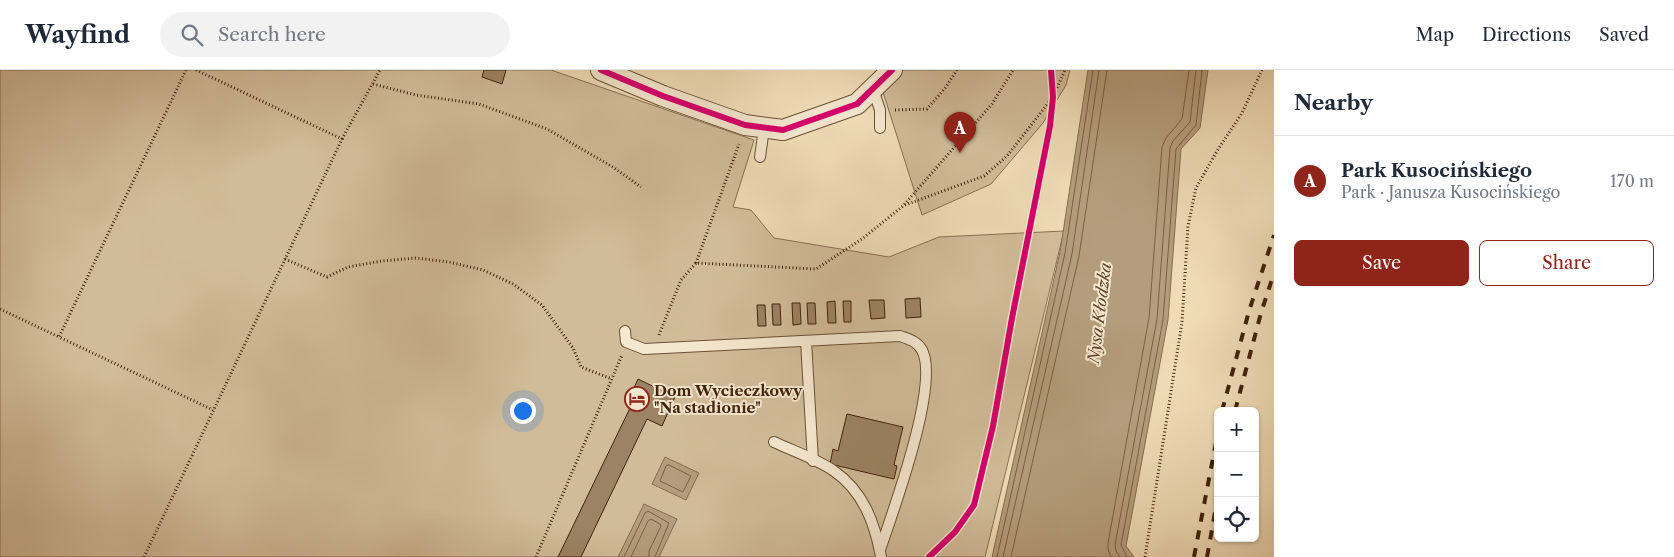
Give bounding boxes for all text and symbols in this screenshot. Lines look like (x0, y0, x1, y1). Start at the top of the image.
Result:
search box (160, 12, 510, 57)
text: Wayfind (25, 20, 130, 49)
icon: search (178, 21, 206, 49)
text: Search here (218, 23, 326, 46)
text: Map (1415, 24, 1454, 46)
text: Directions (1482, 24, 1571, 46)
text: Saved (1599, 24, 1649, 46)
text: Nearby (1294, 90, 1373, 115)
pin: A (944, 112, 976, 153)
text: Park Kusocińskiego (1341, 159, 1532, 182)
text: A (1304, 171, 1316, 191)
text: 170 m (1610, 171, 1654, 191)
text: Park · Janusza Kusocińskiego (1341, 182, 1560, 202)
button: Save (1294, 240, 1469, 286)
button: Share (1479, 240, 1654, 286)
water label: Nysa Kłodzka (1083, 261, 1115, 366)
place label: Dom Wycieczkowy "Na stadionie" (654, 381, 803, 417)
hotel icon: Dom Wycieczkowy "Na stadionie" (624, 386, 650, 412)
your location (510, 398, 536, 424)
map controls (1214, 407, 1259, 542)
button: + (1214, 407, 1259, 452)
button: − (1214, 452, 1259, 497)
button: locate (1214, 497, 1259, 542)

